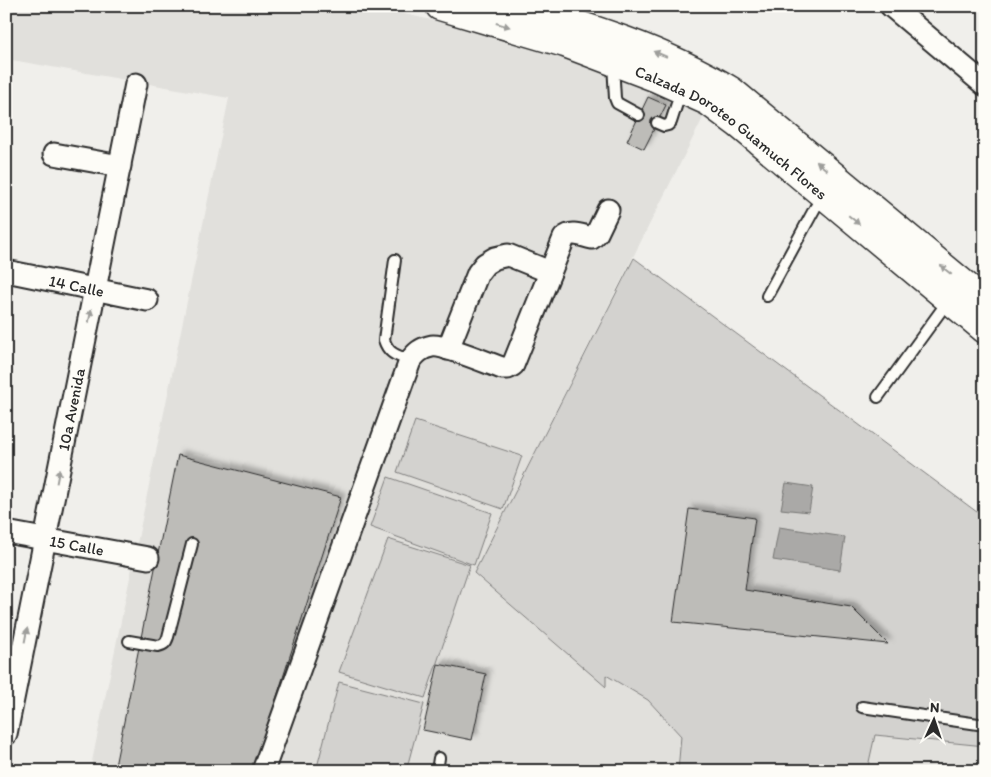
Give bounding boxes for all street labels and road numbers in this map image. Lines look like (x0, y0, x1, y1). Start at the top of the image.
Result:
street label: Calzada Doroteo Guamuch Flores (633, 61, 831, 203)
street label: 14 Calle (47, 271, 106, 300)
street label: 10a Avenida (53, 366, 89, 452)
street label: 15 Calle (48, 531, 105, 559)

